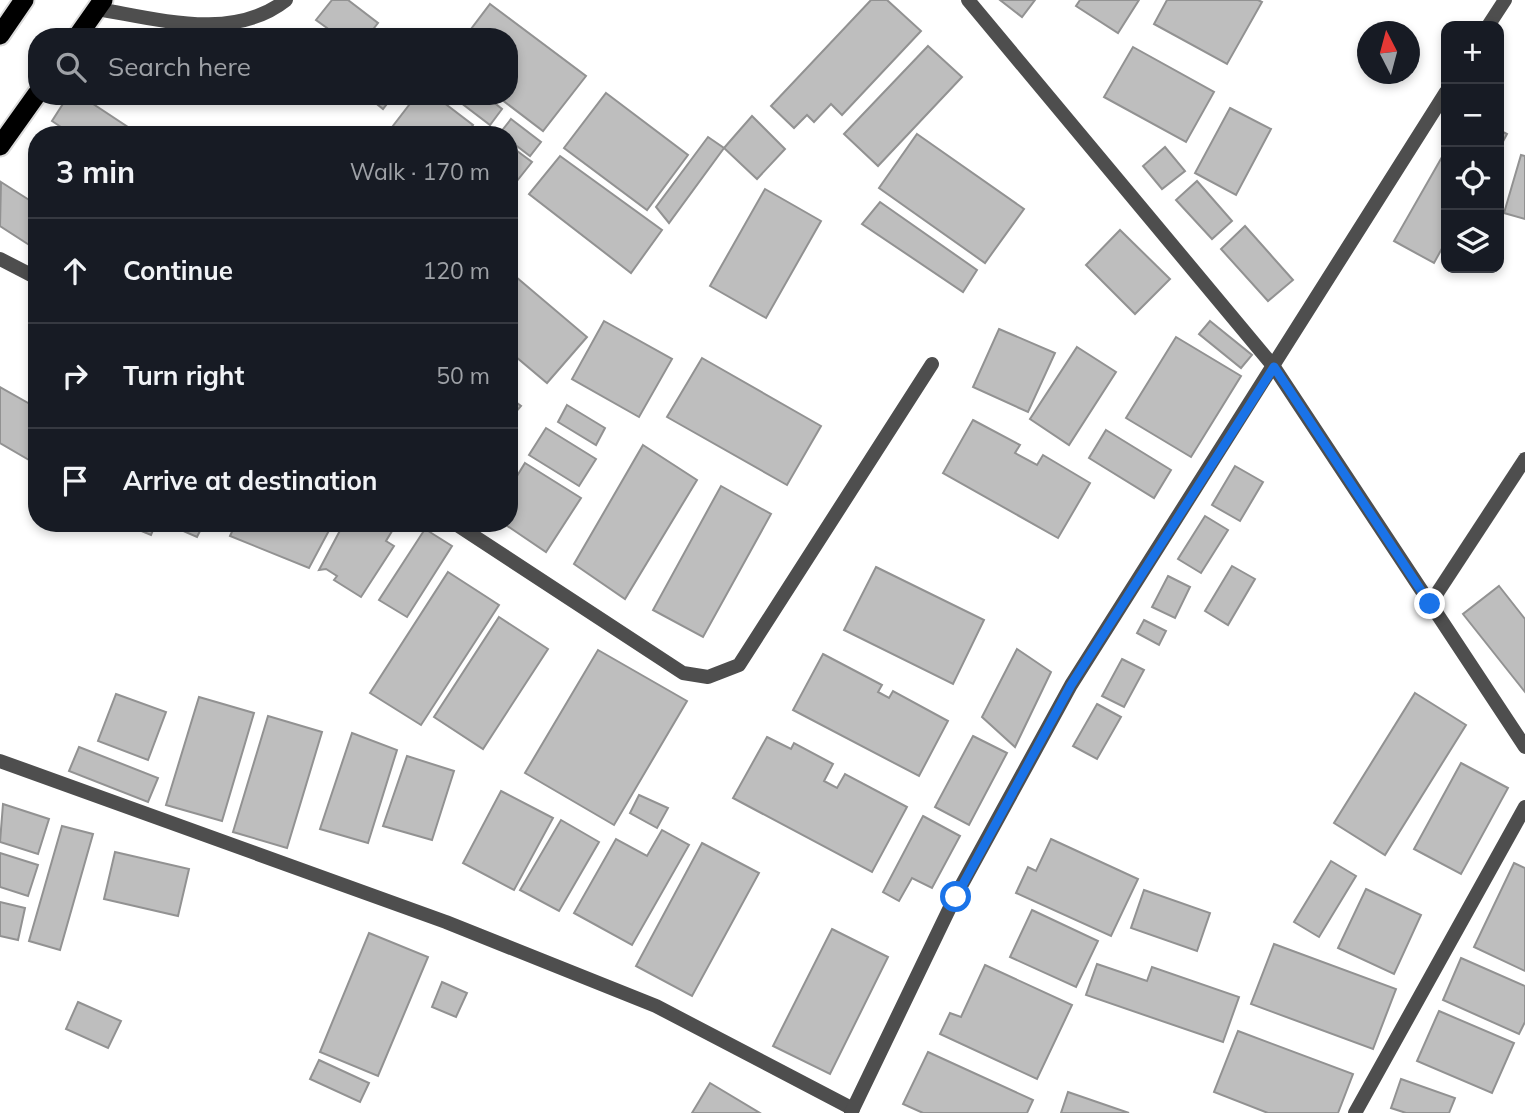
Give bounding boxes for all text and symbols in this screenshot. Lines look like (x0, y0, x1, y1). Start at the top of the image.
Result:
north arrow (1357, 21, 1420, 84)
map controls (1441, 21, 1504, 273)
button: + (1441, 21, 1504, 84)
search box (28, 28, 518, 105)
icon: search (52, 48, 90, 86)
text: Search here (108, 50, 251, 83)
button: − (1441, 84, 1504, 147)
button: locate (1441, 147, 1504, 210)
text: 3 min (56, 153, 135, 191)
text: Walk · 170 m (350, 157, 490, 186)
button: layers (1441, 210, 1504, 273)
icon: ahead (56, 252, 94, 290)
text: Continue (123, 254, 233, 287)
text: 120 m (422, 256, 490, 285)
icon: right (56, 357, 94, 395)
text: Turn right (123, 359, 244, 392)
text: 50 m (436, 361, 490, 390)
icon: arrive (56, 462, 94, 500)
text: Arrive at destination (123, 464, 378, 497)
route end (1414, 588, 1445, 619)
route start (940, 881, 971, 912)

